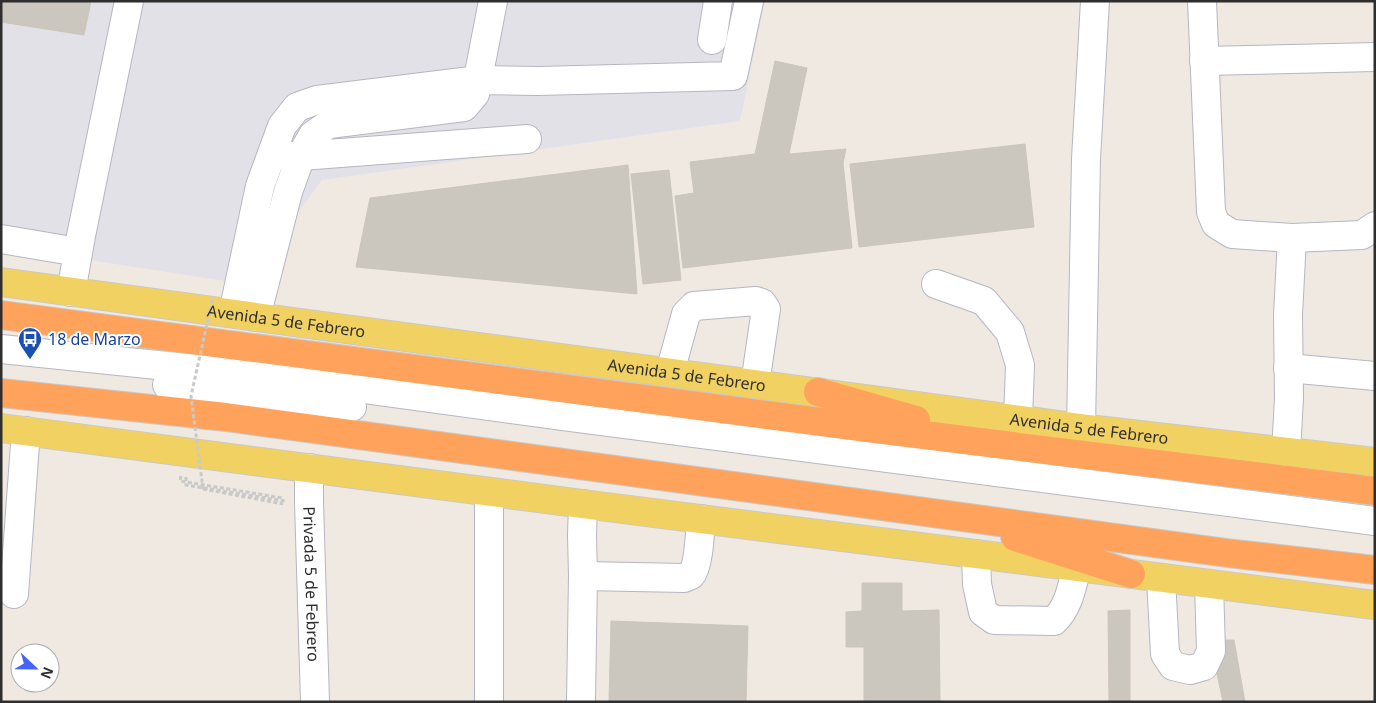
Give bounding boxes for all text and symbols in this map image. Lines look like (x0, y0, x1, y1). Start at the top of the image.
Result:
street label: Avenida 5 de Febrero (206, 299, 367, 343)
bus stop icon: 18 de Marzo (17, 326, 43, 360)
place label: 18 de Marzo (48, 328, 141, 350)
street label: Avenida 5 de Febrero (606, 353, 767, 396)
street label: Avenida 5 de Febrero (1009, 408, 1170, 449)
street label: Privada 5 de Febrero (298, 506, 325, 662)
north arrow (10, 643, 60, 693)
text: N (37, 664, 58, 682)

